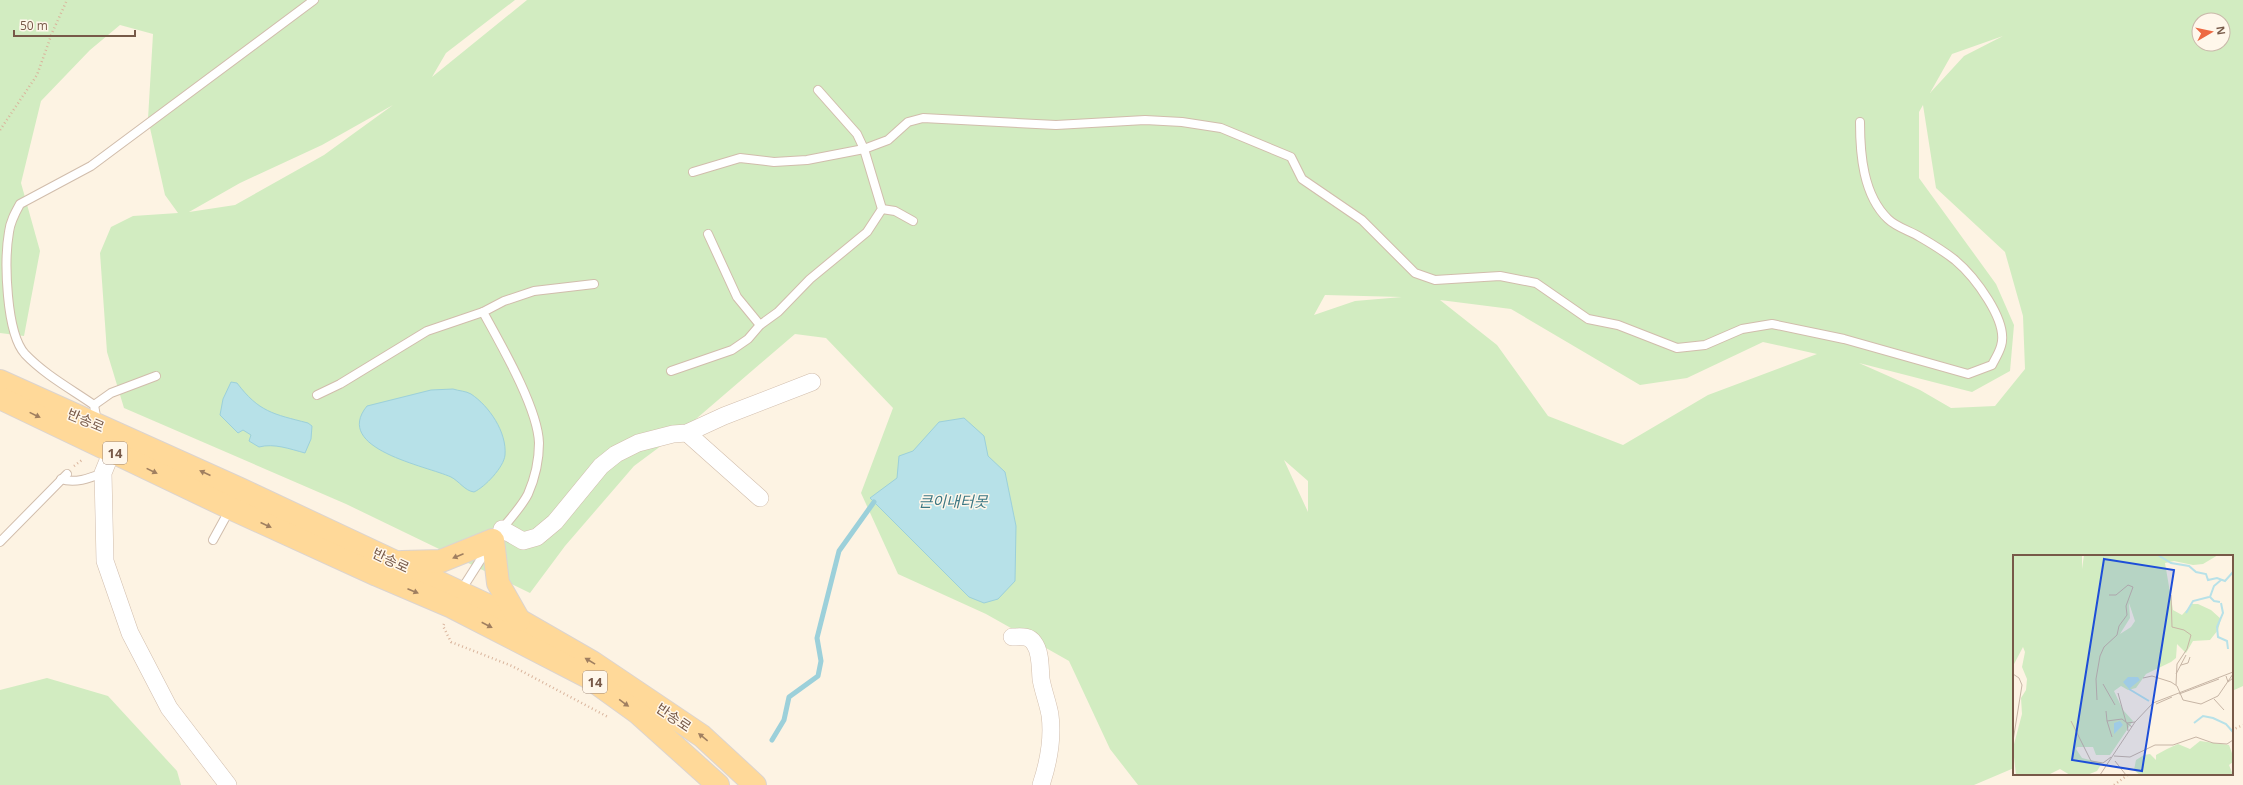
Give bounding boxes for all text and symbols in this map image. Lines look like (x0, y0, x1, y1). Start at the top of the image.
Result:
scale bar (14, 12, 135, 38)
north arrow (2191, 12, 2231, 52)
text: 50 m (20, 17, 48, 34)
text: N (2213, 25, 2229, 36)
street label: 반송로 (65, 404, 108, 436)
one-way arrow (29, 412, 41, 418)
road number: 14 (103, 442, 127, 464)
one-way arrow (147, 468, 158, 474)
one-way arrow (199, 470, 210, 476)
water label: 큰이내터못 (918, 491, 989, 511)
one-way arrow (260, 522, 272, 528)
street label: 반송로 (369, 543, 413, 577)
one-way arrow (452, 553, 463, 559)
inset map (2013, 555, 2233, 775)
one-way arrow (408, 588, 420, 594)
one-way arrow (481, 622, 493, 628)
one-way arrow (585, 657, 595, 665)
road number: 14 (583, 671, 607, 693)
street label: 반송로 (653, 698, 695, 736)
one-way arrow (618, 699, 629, 707)
one-way arrow (697, 733, 708, 742)

